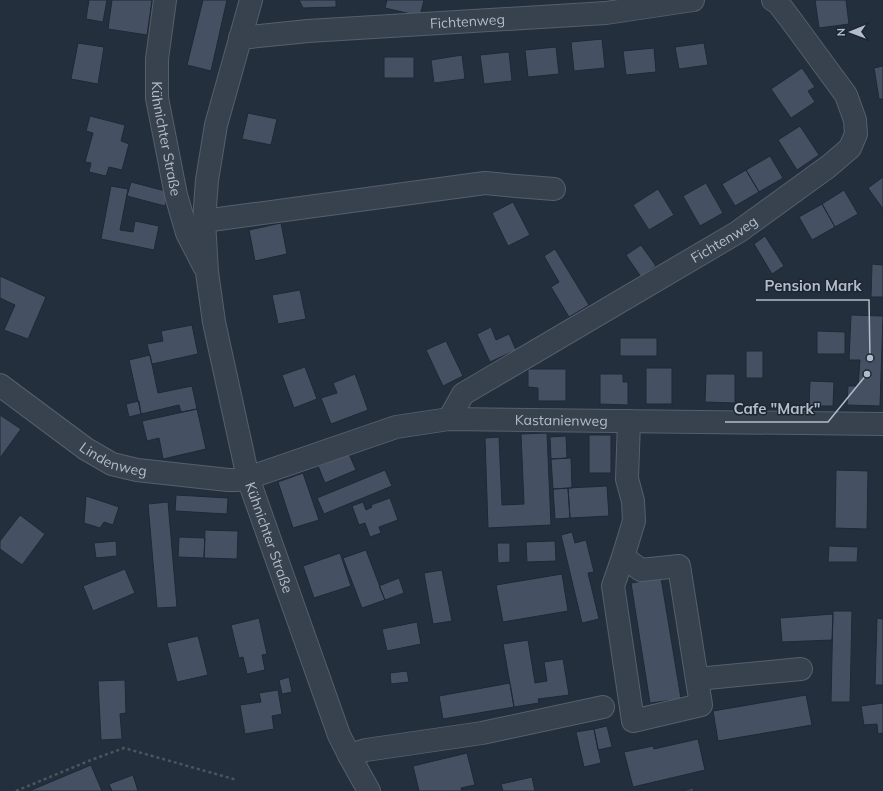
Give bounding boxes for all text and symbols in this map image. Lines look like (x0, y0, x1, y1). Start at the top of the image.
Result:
street label: Fichtenweg (429, 10, 505, 33)
north arrow (831, 12, 871, 52)
text: N (834, 28, 848, 36)
street label: Kühnichter Straße (148, 81, 185, 198)
street label: Fichtenweg (687, 212, 761, 267)
callout: Pension Mark (756, 273, 869, 300)
text: Pension Mark (765, 276, 862, 295)
callout: Cafe "Mark" (725, 395, 828, 422)
text: Cafe "Mark" (734, 399, 820, 418)
street label: Kastanienweg (515, 411, 608, 430)
street label: Lindenweg (76, 438, 148, 480)
street label: Kühnichter Straße (241, 480, 297, 595)

